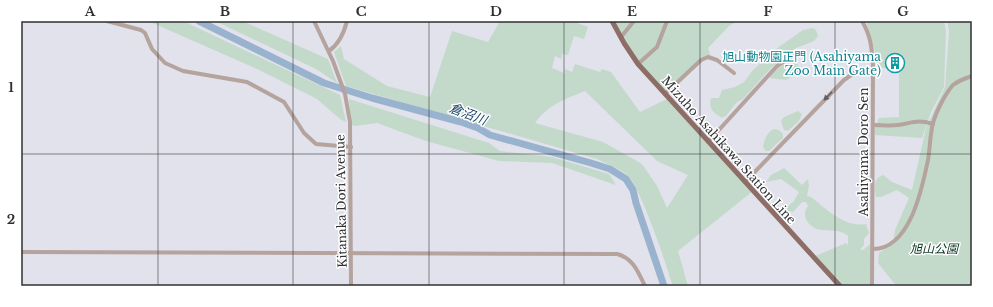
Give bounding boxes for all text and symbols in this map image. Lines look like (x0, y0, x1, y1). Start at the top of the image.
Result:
text: A (84, 3, 96, 20)
text: B (220, 3, 230, 20)
text: C (356, 3, 367, 20)
text: D (490, 3, 502, 20)
text: E (627, 3, 637, 20)
text: F (764, 3, 773, 20)
text: G (897, 3, 909, 20)
place label: 旭山動物園正門 (Asahiyama Zoo Main Gate) (722, 49, 881, 78)
building icon: 旭山動物園正門 (Asahiyama Zoo Main Gate) (884, 52, 906, 74)
street label: Mizuho Asahikawa Station Line (659, 73, 799, 227)
text: 1 (8, 79, 14, 96)
street label: Asahiyama Doro Sen (856, 88, 871, 217)
one-way arrow (823, 91, 833, 101)
water label: 倉沼川 (447, 99, 491, 130)
street label: Kitanaka Dori Avenue (332, 134, 350, 268)
text: 2 (7, 211, 15, 228)
park label: 旭山公園 (910, 241, 960, 256)

